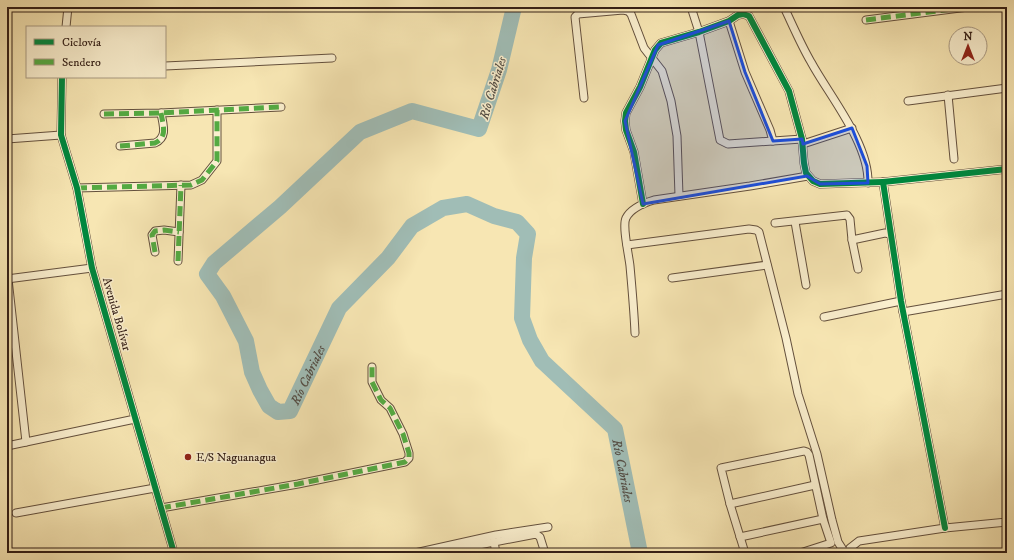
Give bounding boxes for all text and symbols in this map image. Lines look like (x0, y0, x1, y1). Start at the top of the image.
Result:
legend (26, 26, 166, 78)
north arrow (948, 26, 988, 66)
text: N (963, 30, 973, 44)
text: Ciclovía (62, 35, 102, 50)
water label: Río Cabriales (476, 54, 510, 122)
text: Sendero (62, 55, 101, 70)
street label: Avenida Bolívar (99, 276, 134, 353)
water label: Río Cabriales (287, 342, 330, 409)
water label: Río Cabriales (608, 437, 637, 505)
place label: E/S Naguanagua (196, 450, 277, 465)
marker: E/S Naguanagua (183, 452, 193, 462)

